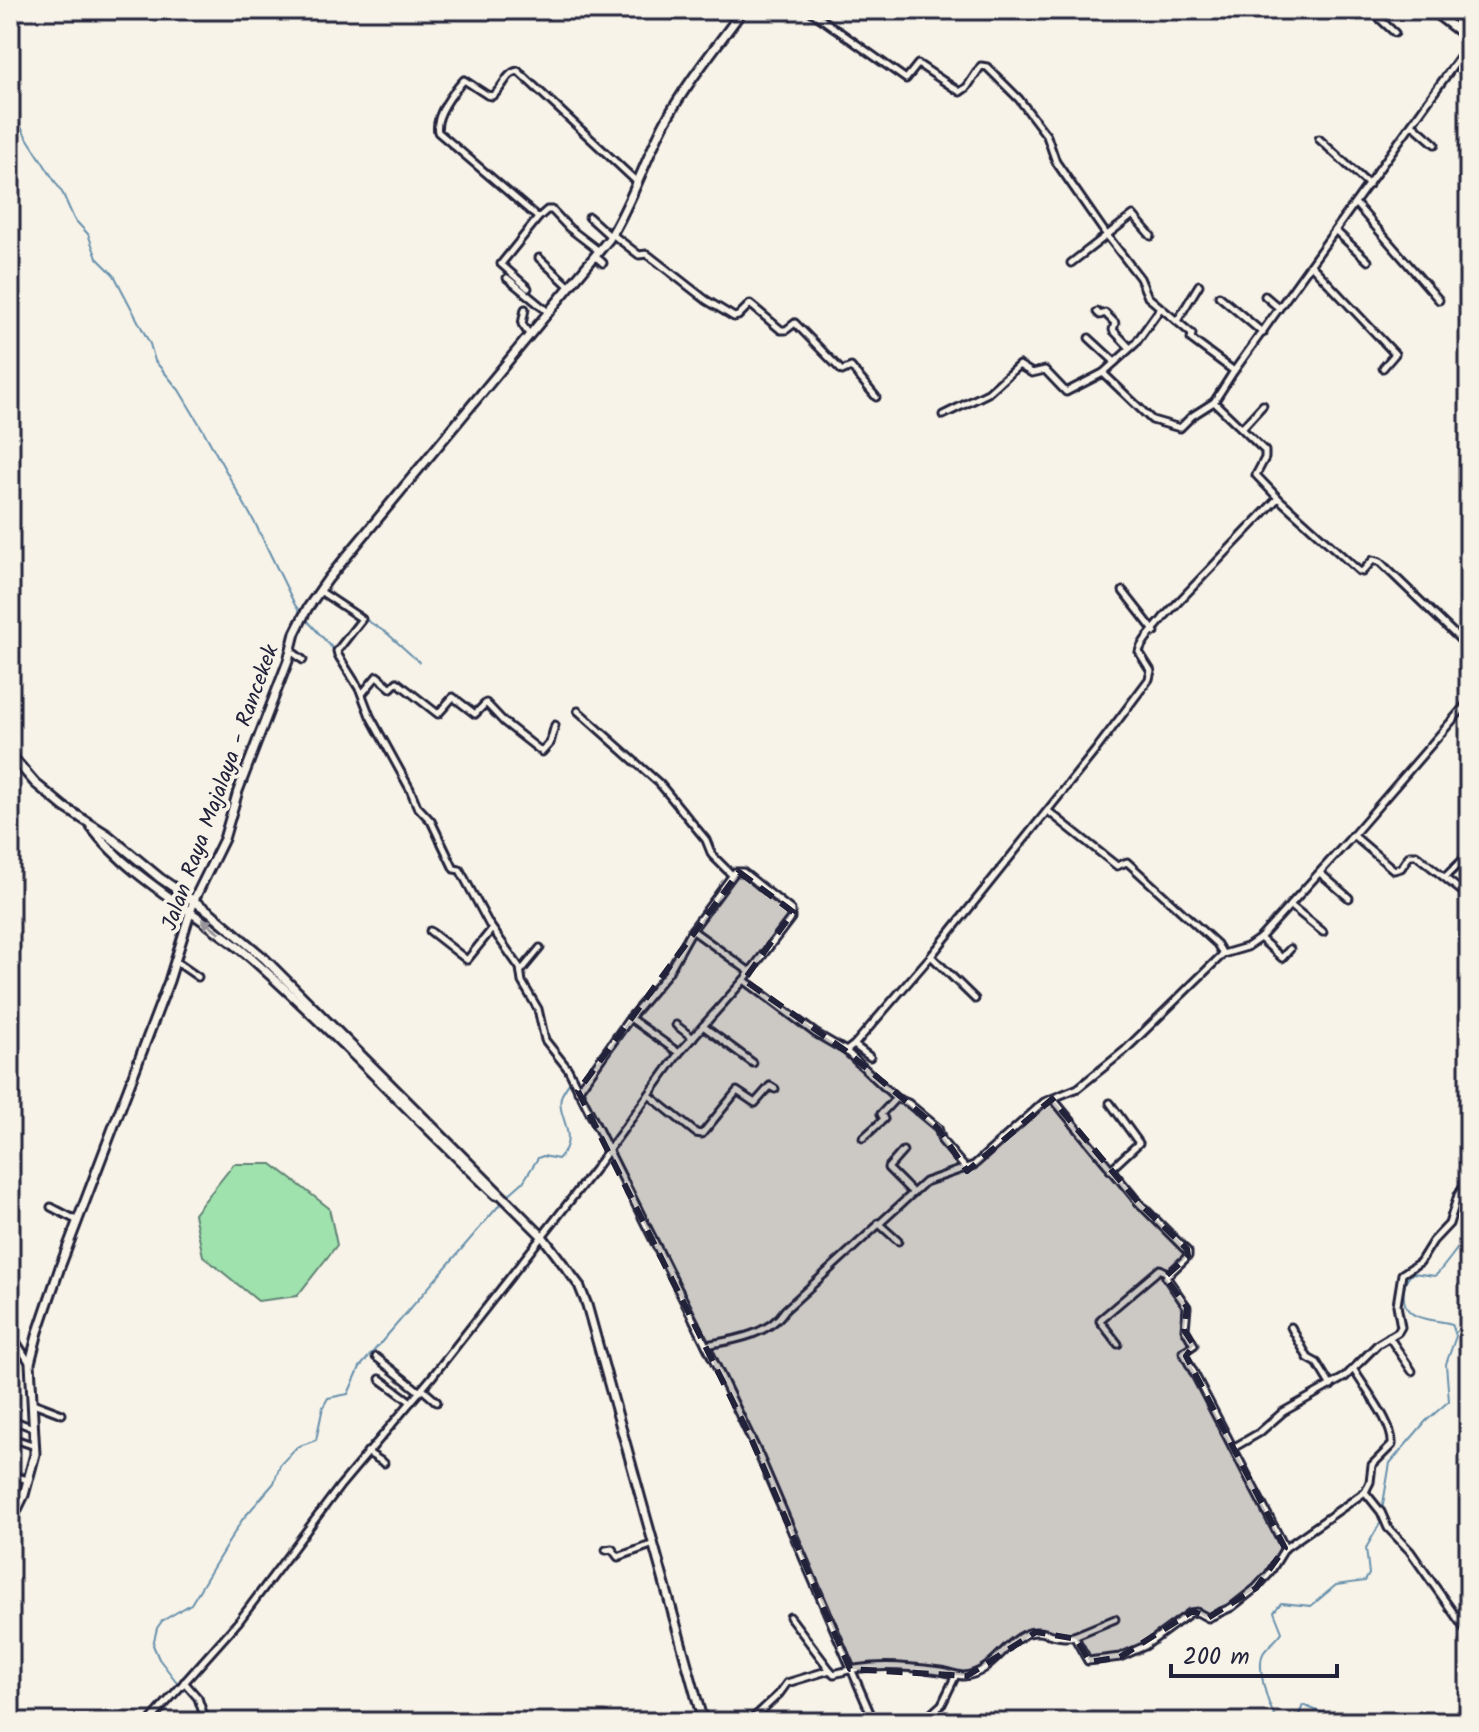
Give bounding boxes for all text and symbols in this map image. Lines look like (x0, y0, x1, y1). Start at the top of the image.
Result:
street label: Jalan Raya Majalaya - Rancekek (153, 639, 290, 936)
one-way arrow (201, 918, 221, 934)
scale bar (1171, 1628, 1337, 1678)
text: 200 m (1183, 1638, 1250, 1677)

